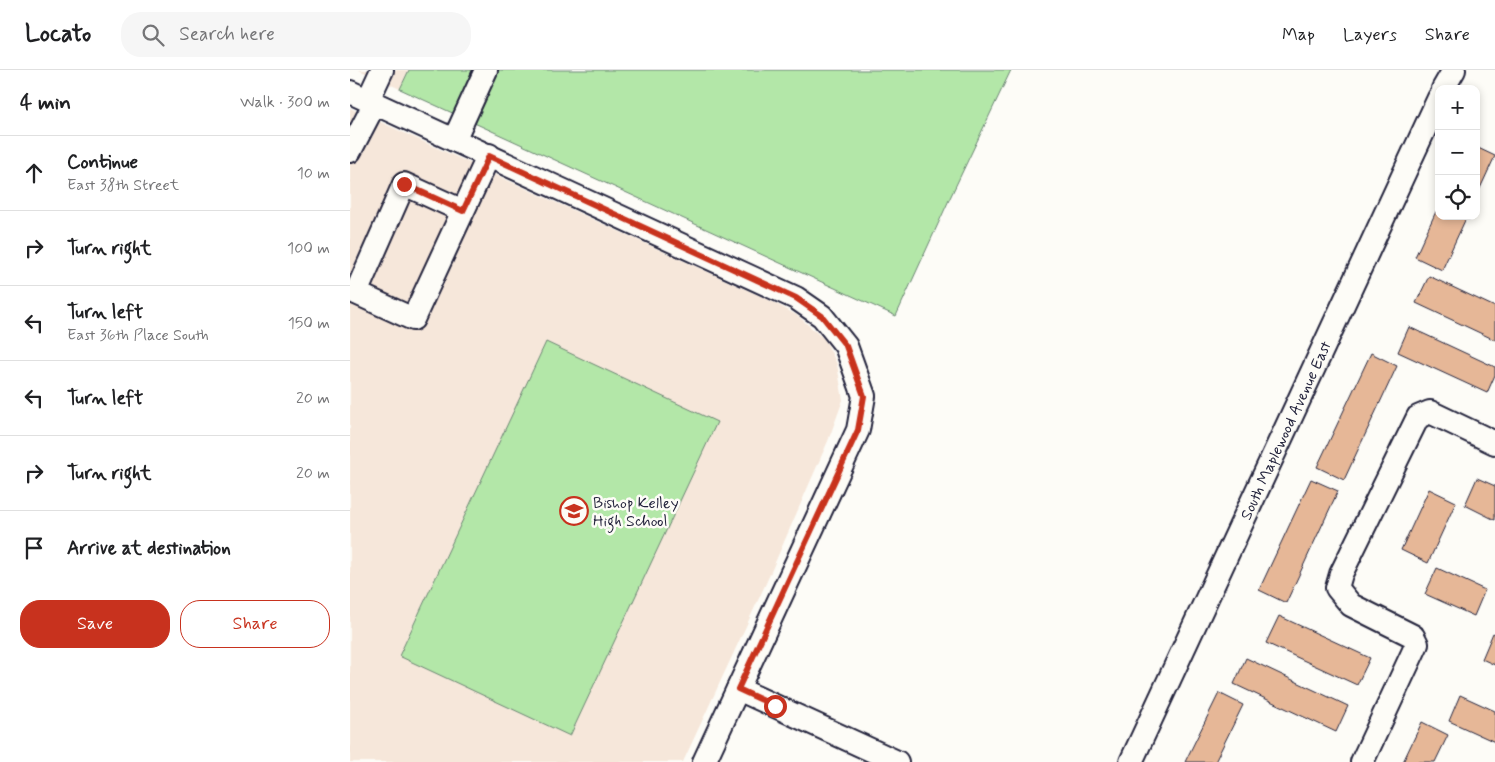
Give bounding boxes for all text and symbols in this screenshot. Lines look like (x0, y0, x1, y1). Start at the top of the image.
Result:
search box (121, 12, 471, 57)
text: Locato (25, 19, 91, 50)
icon: search (139, 21, 167, 49)
text: Search here (179, 22, 275, 47)
text: Map (1282, 23, 1315, 47)
text: Layers (1343, 23, 1397, 47)
text: Share (1425, 23, 1470, 47)
map controls (1435, 85, 1480, 220)
button: + (1435, 85, 1480, 130)
text: 4 min (20, 89, 71, 117)
text: Walk · 300 m (240, 92, 330, 113)
button: − (1435, 130, 1480, 175)
text: Continue (67, 150, 138, 175)
icon: ahead (20, 159, 48, 187)
text: 10 m (297, 163, 330, 184)
route end (393, 173, 416, 196)
text: East 38th Street (67, 175, 179, 196)
button: locate (1435, 175, 1480, 220)
icon: right (20, 234, 48, 262)
text: Turn right (67, 236, 151, 261)
text: 100 m (287, 238, 330, 259)
text: Turn left (67, 300, 143, 325)
icon: left (20, 309, 48, 337)
text: 150 m (288, 313, 330, 334)
text: East 36th Place South (67, 325, 209, 346)
street label: South Maplewood Avenue East (1236, 338, 1337, 523)
icon: left (20, 384, 48, 412)
text: Turn left (67, 386, 143, 411)
text: 20 m (296, 388, 330, 409)
icon: right (20, 459, 48, 487)
text: Turn right (67, 461, 151, 486)
text: 20 m (296, 463, 330, 484)
place label: Bishop Kelley High School (593, 493, 679, 533)
school or university icon: Bishop Kelley High School (559, 496, 589, 526)
icon: arrive (20, 534, 48, 562)
text: Arrive at destination (67, 536, 231, 561)
button: Save (20, 600, 170, 648)
button: Share (180, 600, 330, 648)
route start (764, 695, 787, 718)

